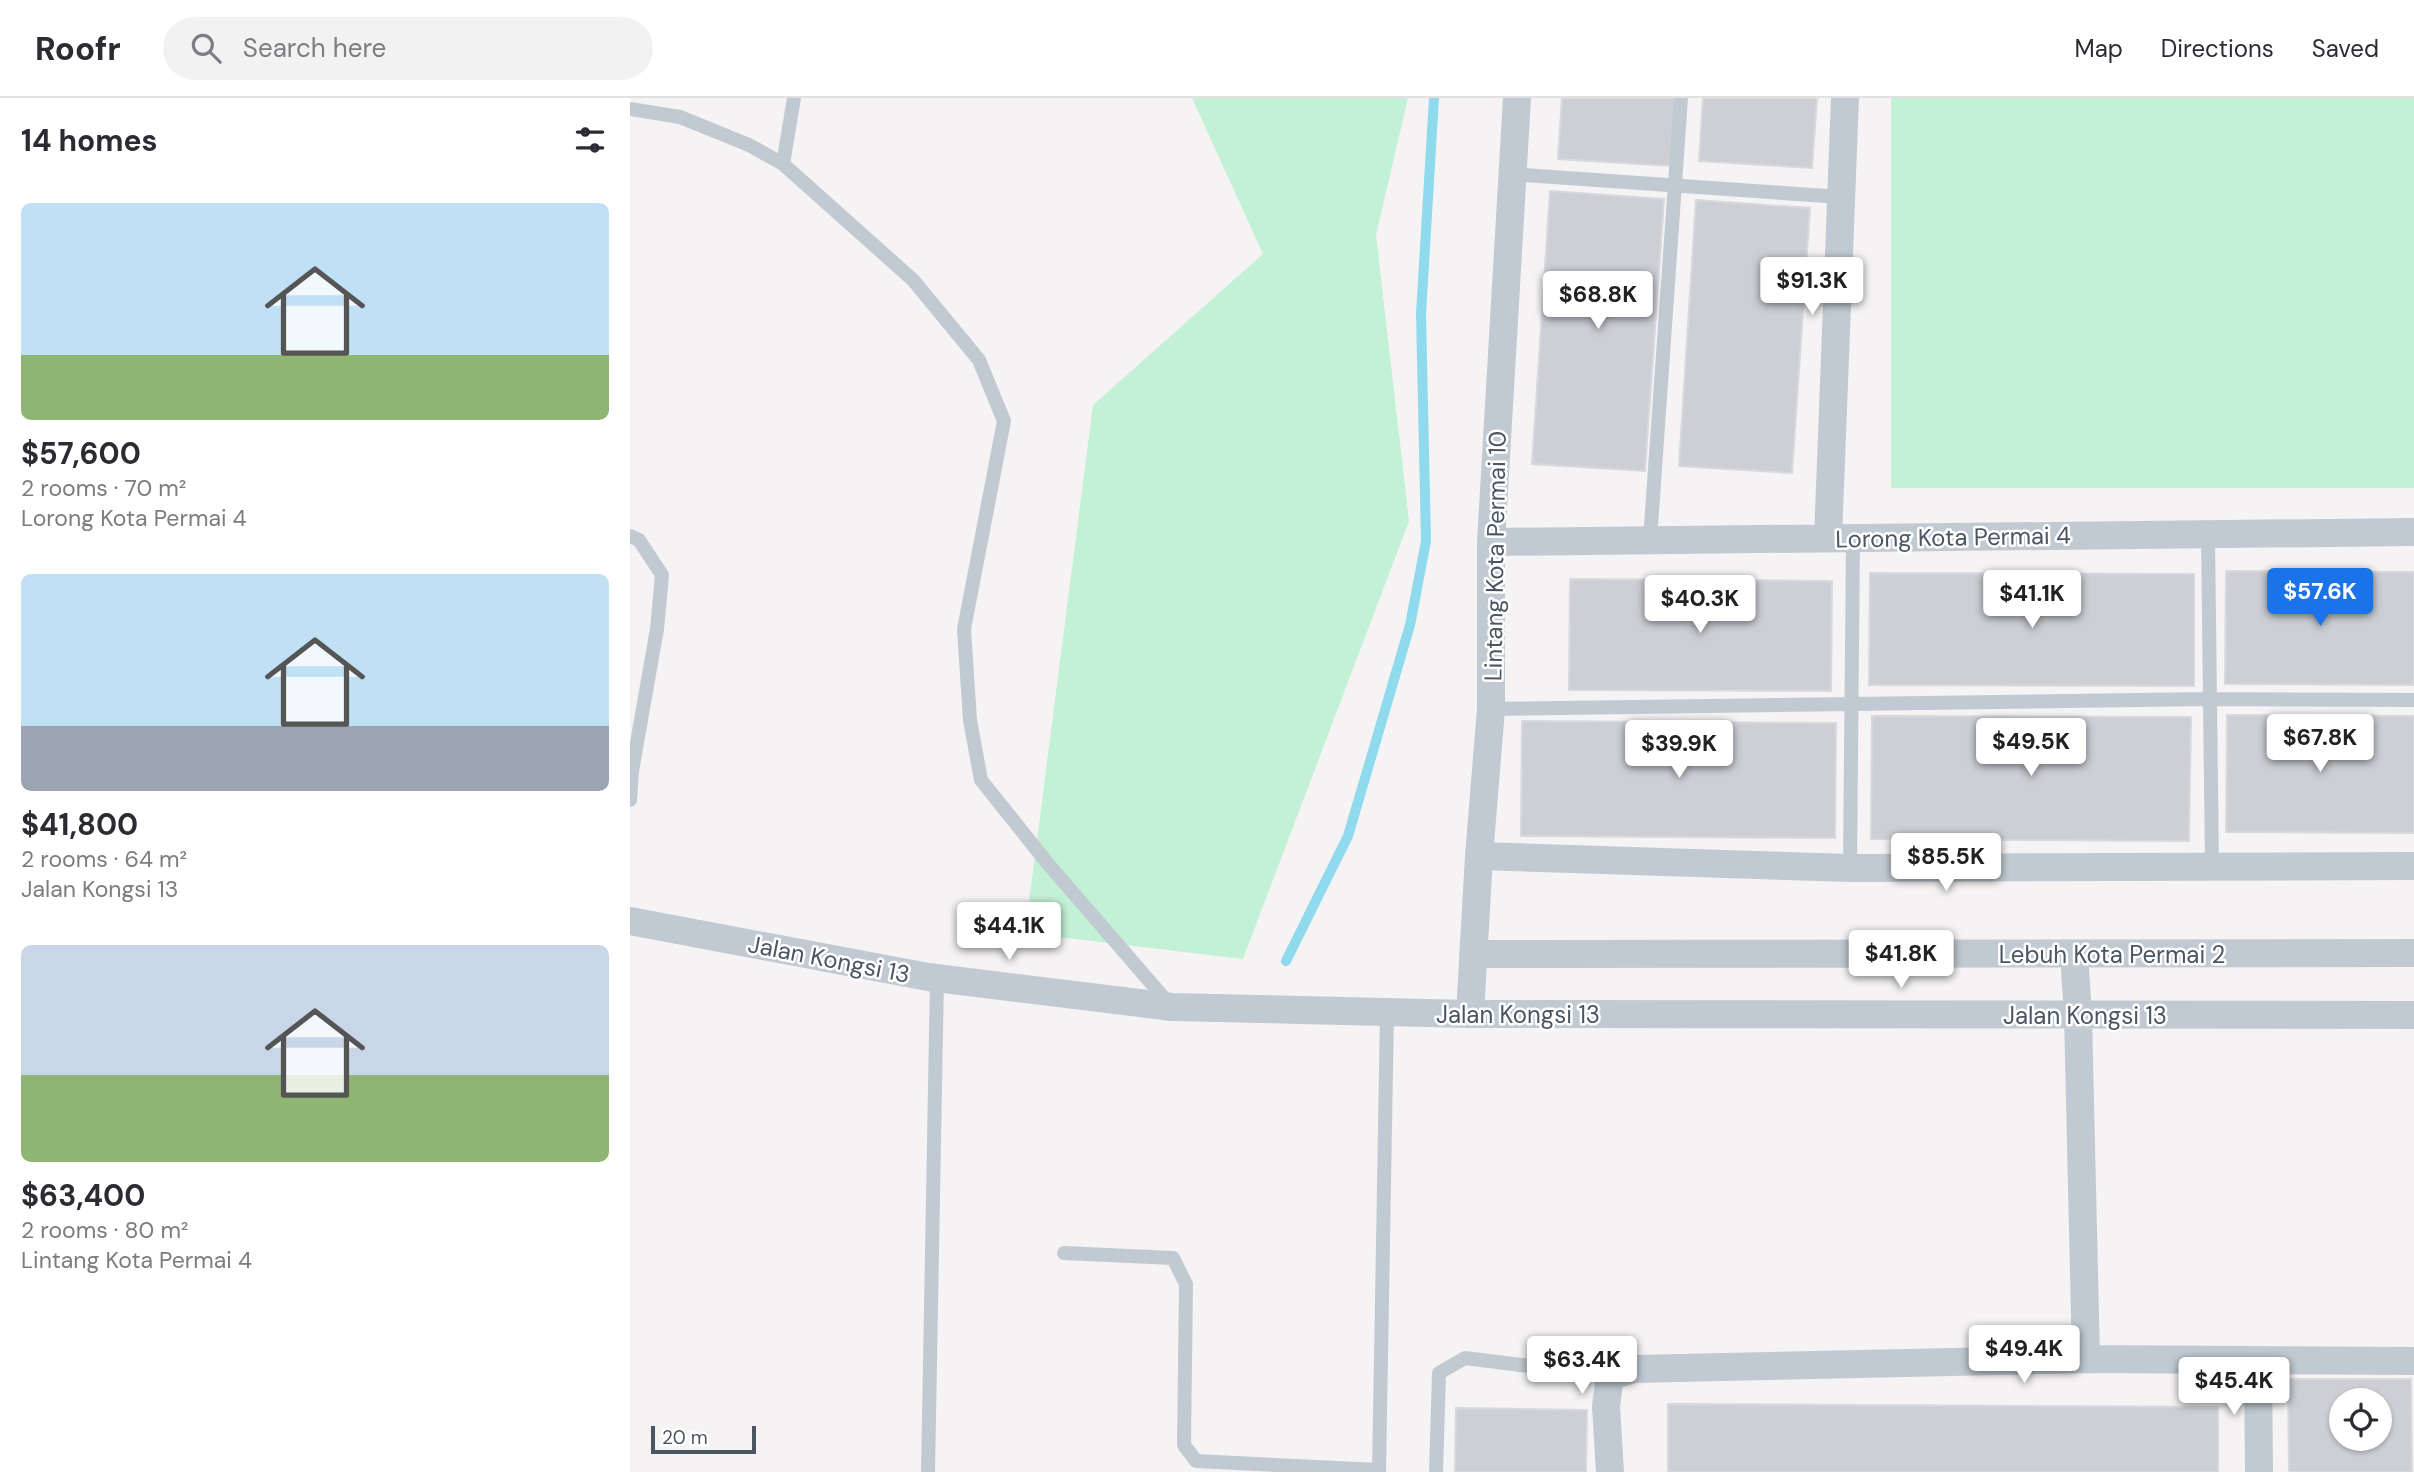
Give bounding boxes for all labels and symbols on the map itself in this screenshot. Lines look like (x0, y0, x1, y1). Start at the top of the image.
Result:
pin: $91.3K (1755, 258, 1869, 317)
pin: $68.8K (1541, 272, 1655, 331)
street label: Lintang Kota Permai 10 (1477, 431, 1513, 681)
street label: Lorong Kota Permai 4 (1835, 519, 2071, 555)
pin: $57.6K (2263, 568, 2377, 628)
pin: $41.1K (1975, 570, 2089, 630)
pin: $40.3K (1643, 575, 1757, 635)
pin: $67.8K (2263, 714, 2377, 774)
pin: $49.5K (1974, 718, 2088, 778)
pin: $39.9K (1622, 720, 1736, 780)
pin: $85.5K (1889, 834, 2003, 893)
pin: $44.1K (952, 902, 1066, 962)
street label: Jalan Kongsi 13 (745, 928, 913, 990)
pin: $41.8K (1844, 930, 1958, 990)
street label: Lebuh Kota Permai 2 (1999, 939, 2225, 970)
street label: Jalan Kongsi 13 (1436, 999, 1600, 1030)
street label: Jalan Kongsi 13 (2003, 1000, 2167, 1031)
pin: $49.4K (1967, 1326, 2081, 1385)
pin: $63.4K (1525, 1336, 1639, 1396)
pin: $45.4K (2177, 1358, 2291, 1417)
scale bar (651, 1423, 756, 1455)

